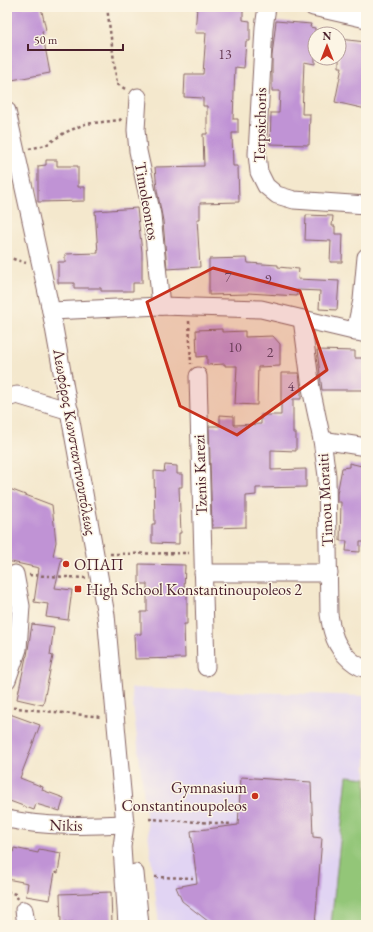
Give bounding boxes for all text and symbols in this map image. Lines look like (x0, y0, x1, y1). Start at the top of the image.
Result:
scale bar (28, 26, 123, 52)
north arrow (307, 26, 347, 66)
text: N (323, 29, 332, 43)
text: 50 m (34, 32, 58, 48)
house number: 13 (218, 45, 232, 63)
street label: Terpsichoris (249, 87, 271, 163)
street label: Timoleontos (130, 160, 164, 242)
house number: 7 (225, 268, 232, 286)
house number: 9 (265, 270, 272, 288)
house number: 10 (228, 338, 242, 356)
house number: 2 (267, 343, 274, 361)
street label: Λεωφόρος Κωνσταντινουπόλεως (48, 346, 102, 537)
house number: 4 (288, 377, 295, 395)
street label: Tzenis Karezi (188, 434, 212, 516)
street label: Timou Moraiti (312, 453, 338, 547)
place label: ΟΠΑΠ (74, 554, 124, 575)
marker: ΟΠΑΠ (61, 559, 71, 569)
place label: High School Konstantinoupoleos 2 (86, 579, 302, 600)
marker: High School Konstantinoupoleos 2 (73, 584, 83, 594)
place label: Gymnasium Constantinoupoleos (122, 777, 248, 816)
marker: Gymnasium Constantinoupoleos (250, 791, 260, 801)
street label: Nikis (49, 814, 83, 836)

